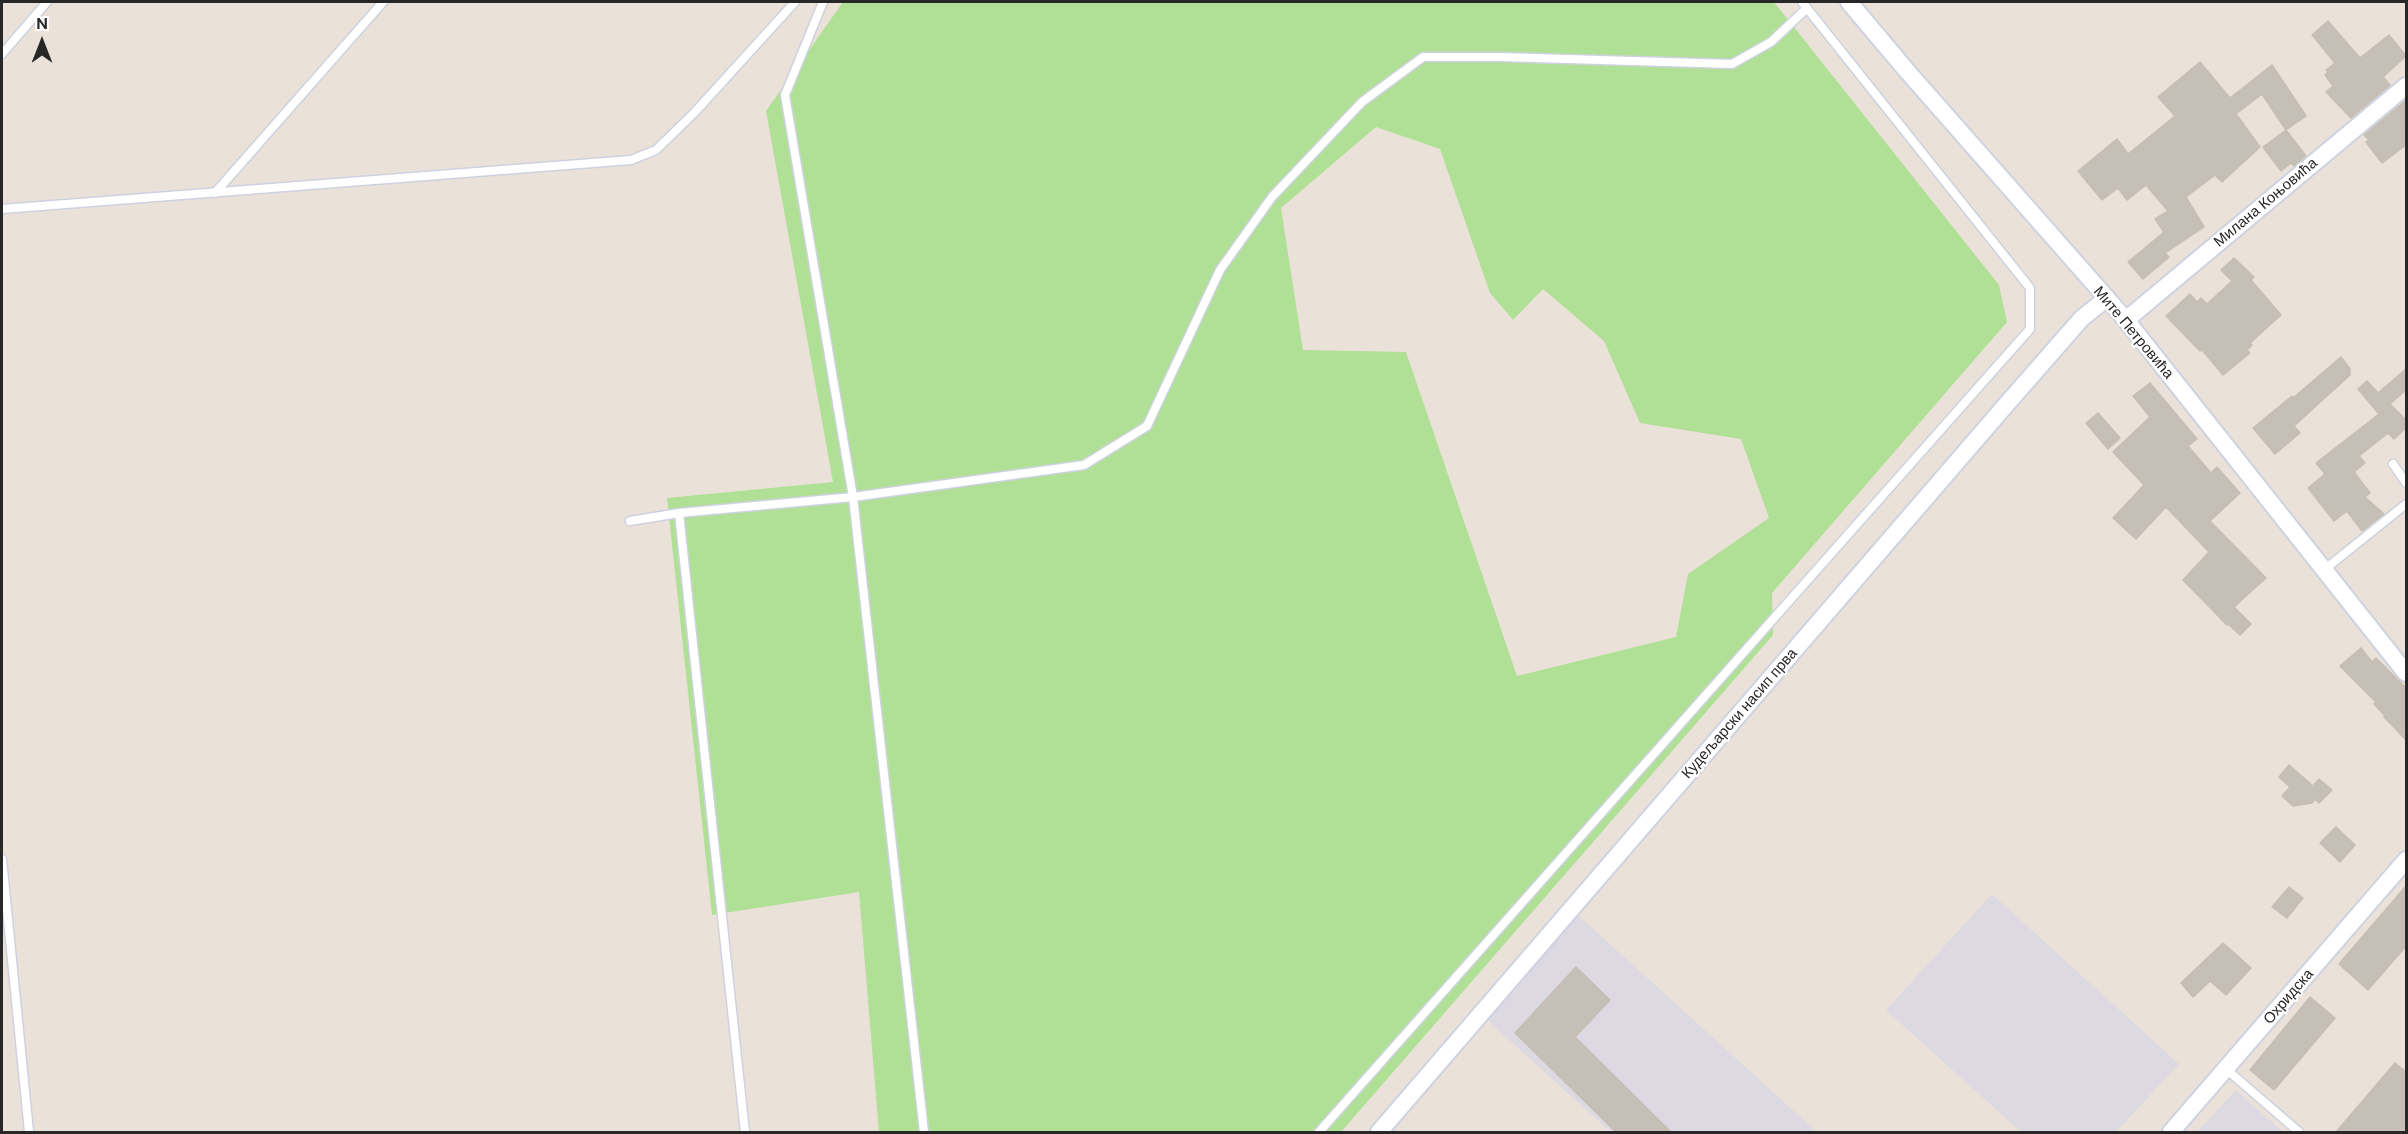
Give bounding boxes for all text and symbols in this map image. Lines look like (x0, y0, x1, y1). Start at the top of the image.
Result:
north arrow (12, 12, 72, 72)
text: N (36, 13, 48, 34)
street label: Милана Коњовића (2211, 155, 2321, 251)
street label: Мите Петровића (2089, 283, 2177, 383)
street label: Кудељарски насип прва (1679, 645, 1801, 783)
street label: Охридска (2260, 966, 2318, 1028)

